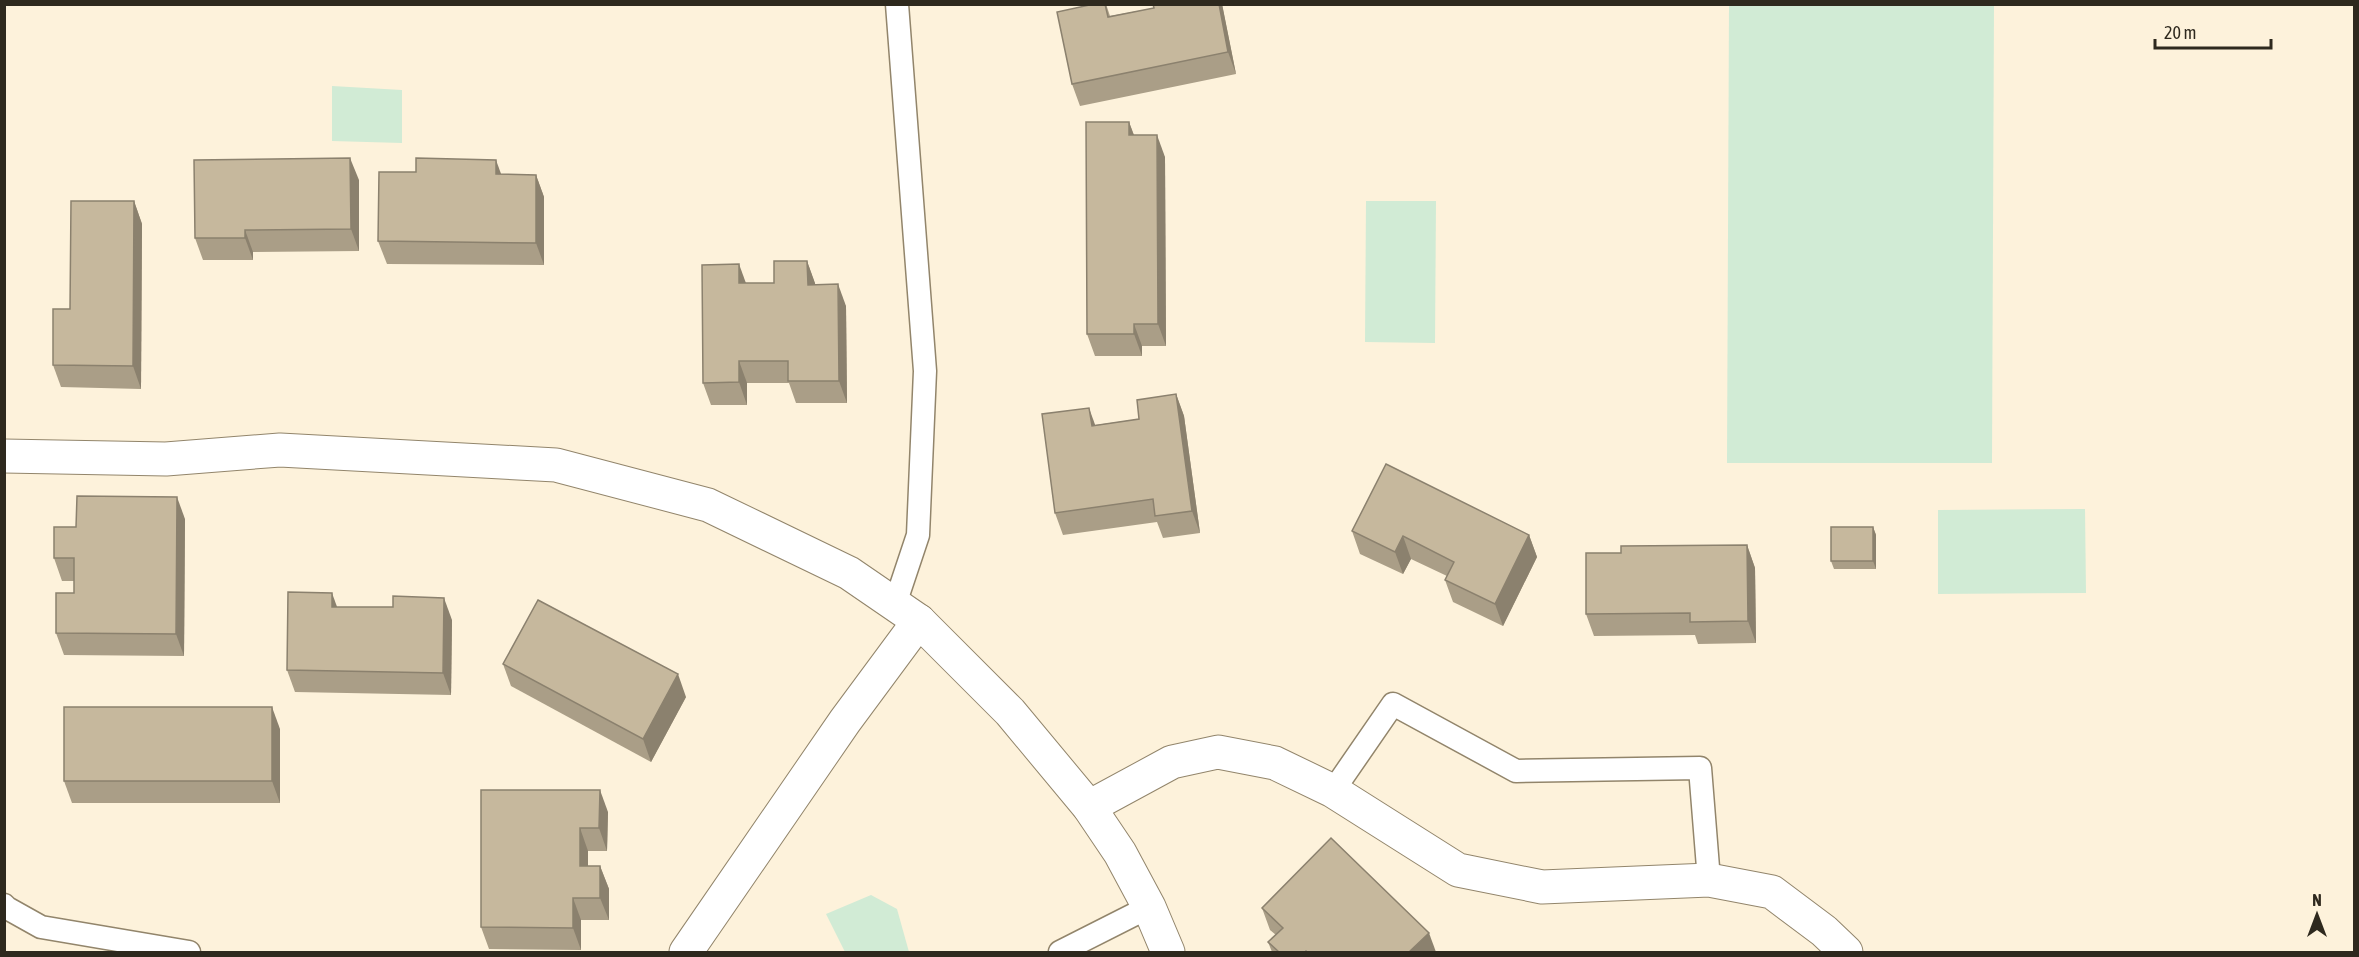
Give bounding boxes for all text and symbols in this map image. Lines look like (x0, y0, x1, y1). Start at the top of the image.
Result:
scale bar (2155, 12, 2270, 50)
text: 20 m (2164, 22, 2196, 43)
north arrow (2287, 885, 2347, 945)
text: N (2312, 891, 2322, 909)

